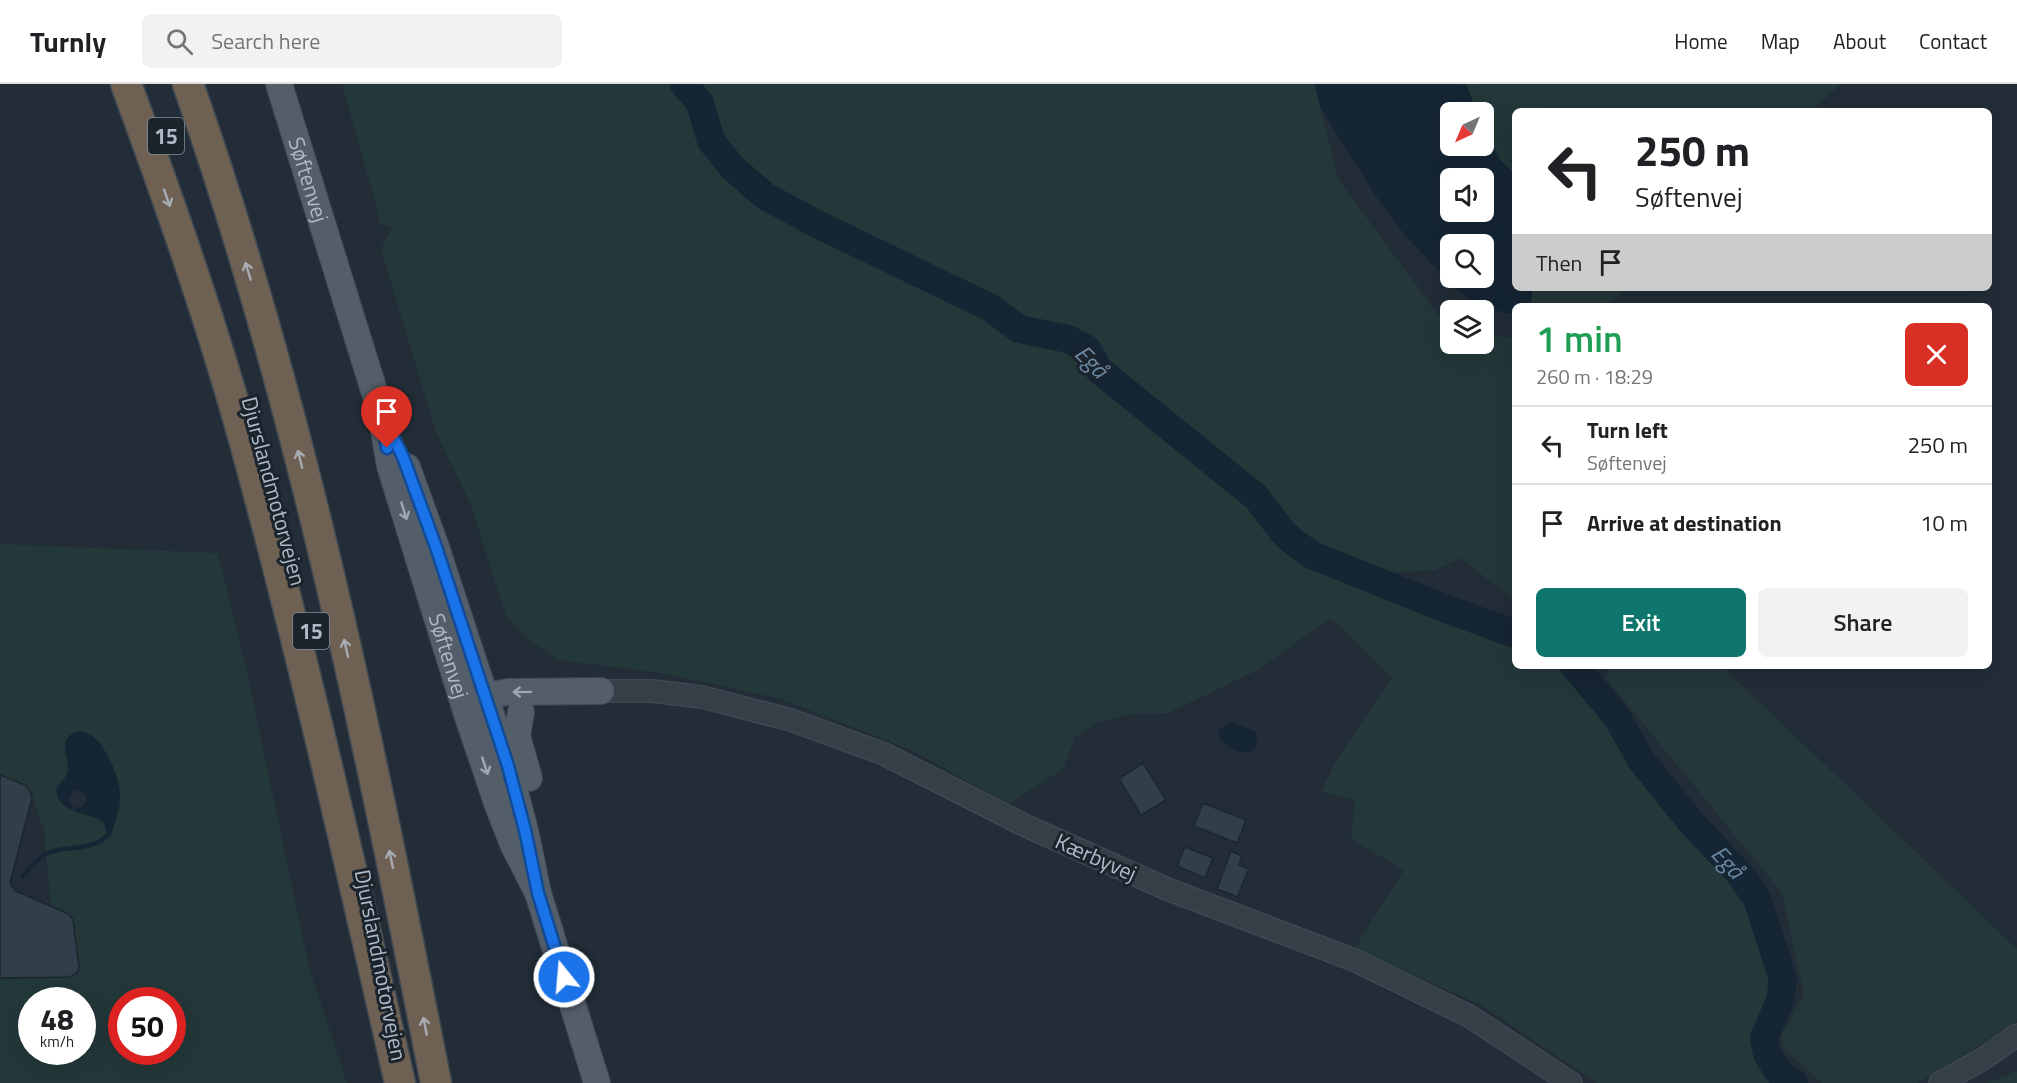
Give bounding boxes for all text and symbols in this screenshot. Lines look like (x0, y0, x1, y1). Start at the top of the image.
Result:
search box (142, 14, 562, 68)
text: Turnly (30, 20, 106, 63)
text: Search here (211, 24, 320, 58)
icon: search (163, 25, 196, 58)
text: Home (1674, 25, 1728, 57)
text: Map (1761, 25, 1800, 57)
text: About (1833, 25, 1886, 57)
text: Contact (1919, 25, 1987, 57)
north arrow (1440, 102, 1494, 156)
map controls (1440, 102, 1494, 354)
road number: 15 (148, 118, 184, 154)
text: 250 m (1635, 118, 1750, 182)
icon: left (1536, 132, 1614, 210)
street label: Søftenvej (279, 133, 338, 226)
button: sound (1440, 168, 1494, 222)
text: Søftenvej (1635, 176, 1743, 217)
one-way arrow (162, 189, 173, 207)
button: search (1440, 234, 1494, 288)
text: Then (1536, 246, 1582, 280)
icon: arrive (1594, 246, 1627, 279)
one-way arrow (242, 262, 253, 281)
button: layers (1440, 300, 1494, 354)
text: 1 min (1536, 311, 1623, 366)
button: close (1905, 323, 1968, 386)
water label: Egå (1067, 336, 1119, 388)
text: 260 m · 18:29 (1536, 361, 1653, 392)
pin (361, 386, 412, 448)
street label: Djurslandmotorvejen (232, 393, 316, 589)
icon: arrive (370, 395, 403, 428)
text: Turn left (1587, 413, 1668, 447)
text: 250 m (1908, 428, 1968, 462)
icon: left (1536, 429, 1569, 462)
text: Søftenvej (1587, 447, 1667, 478)
one-way arrow (293, 450, 305, 469)
one-way arrow (399, 501, 410, 520)
text: Arrive at destination (1587, 506, 1782, 540)
text: 10 m (1920, 506, 1968, 540)
icon: arrive (1536, 507, 1569, 540)
button: Exit (1536, 588, 1746, 657)
button: Share (1758, 588, 1968, 657)
street label: Søftenvej (420, 609, 478, 703)
road number: 15 (293, 613, 329, 649)
one-way arrow (339, 639, 351, 658)
one-way arrow (512, 686, 532, 698)
one-way arrow (480, 756, 491, 775)
street label: Kærbyvej (1050, 824, 1142, 890)
water label: Egå (1703, 837, 1755, 888)
one-way arrow (385, 850, 396, 870)
street label: Djurslandmotorvejen (346, 866, 416, 1064)
position arrow (532, 945, 596, 1009)
speed limit sign: 50 (108, 987, 186, 1065)
text: 48 (40, 996, 74, 1042)
one-way arrow (419, 1016, 430, 1036)
text: km/h (40, 1030, 74, 1053)

